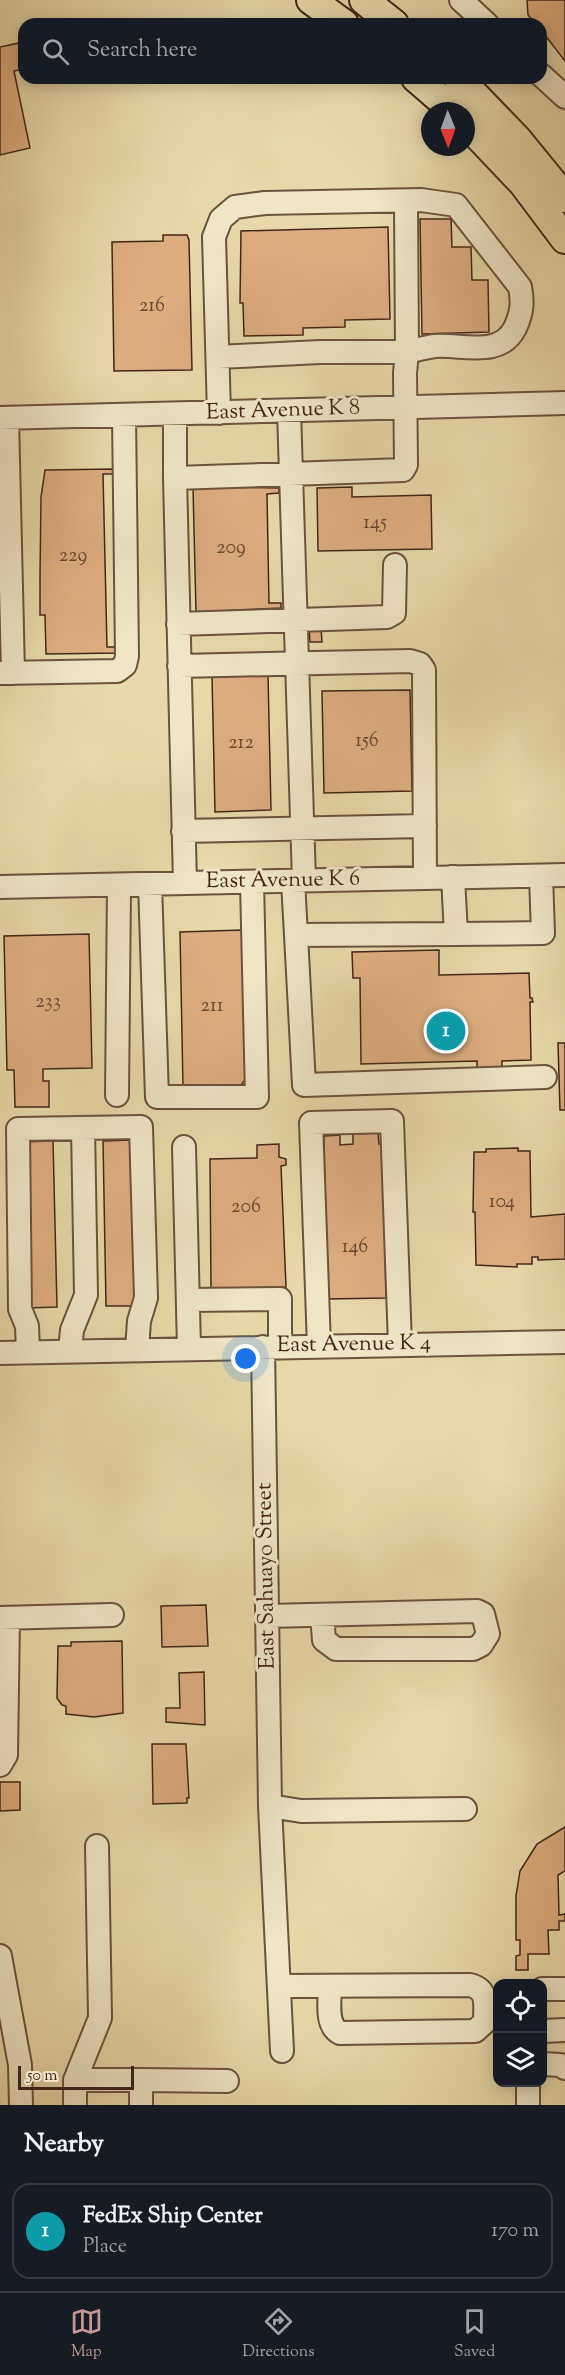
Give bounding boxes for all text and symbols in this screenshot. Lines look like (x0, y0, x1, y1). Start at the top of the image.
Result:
search box (18, 18, 547, 84)
icon: search (39, 35, 72, 68)
text: Search here (87, 35, 197, 67)
north arrow (421, 102, 475, 156)
house number: 216 (139, 292, 165, 321)
street label: East Avenue K 8 (205, 392, 361, 430)
house number: 145 (363, 509, 387, 538)
house number: 209 (216, 534, 246, 563)
house number: 229 (59, 542, 87, 571)
house number: 156 (355, 727, 379, 756)
house number: 212 (228, 729, 254, 758)
street label: East Avenue K 6 (206, 864, 360, 898)
house number: 233 (35, 988, 61, 1017)
house number: 211 (201, 992, 224, 1021)
pin: 1 (426, 1008, 466, 1054)
house number: 104 (489, 1188, 515, 1217)
house number: 206 (231, 1193, 261, 1222)
house number: 146 (342, 1233, 368, 1262)
street label: East Avenue K 4 (277, 1328, 431, 1362)
your location (231, 1344, 260, 1373)
street label: East Sahuayo Street (249, 1482, 285, 1670)
map controls (493, 1979, 547, 2087)
button: locate (493, 1979, 547, 2033)
button: layers (493, 2033, 547, 2087)
scale bar (18, 2063, 134, 2090)
text: 50 m (27, 2065, 58, 2088)
text: Nearby (24, 2126, 104, 2163)
text: FedEx Ship Center (83, 2201, 263, 2233)
text: 1 (42, 2217, 49, 2246)
text: 170 m (491, 2217, 539, 2246)
text: Place (83, 2233, 127, 2262)
tab: Map (70, 2305, 103, 2364)
tab: Directions (242, 2305, 315, 2364)
tab: Saved (454, 2305, 495, 2364)

